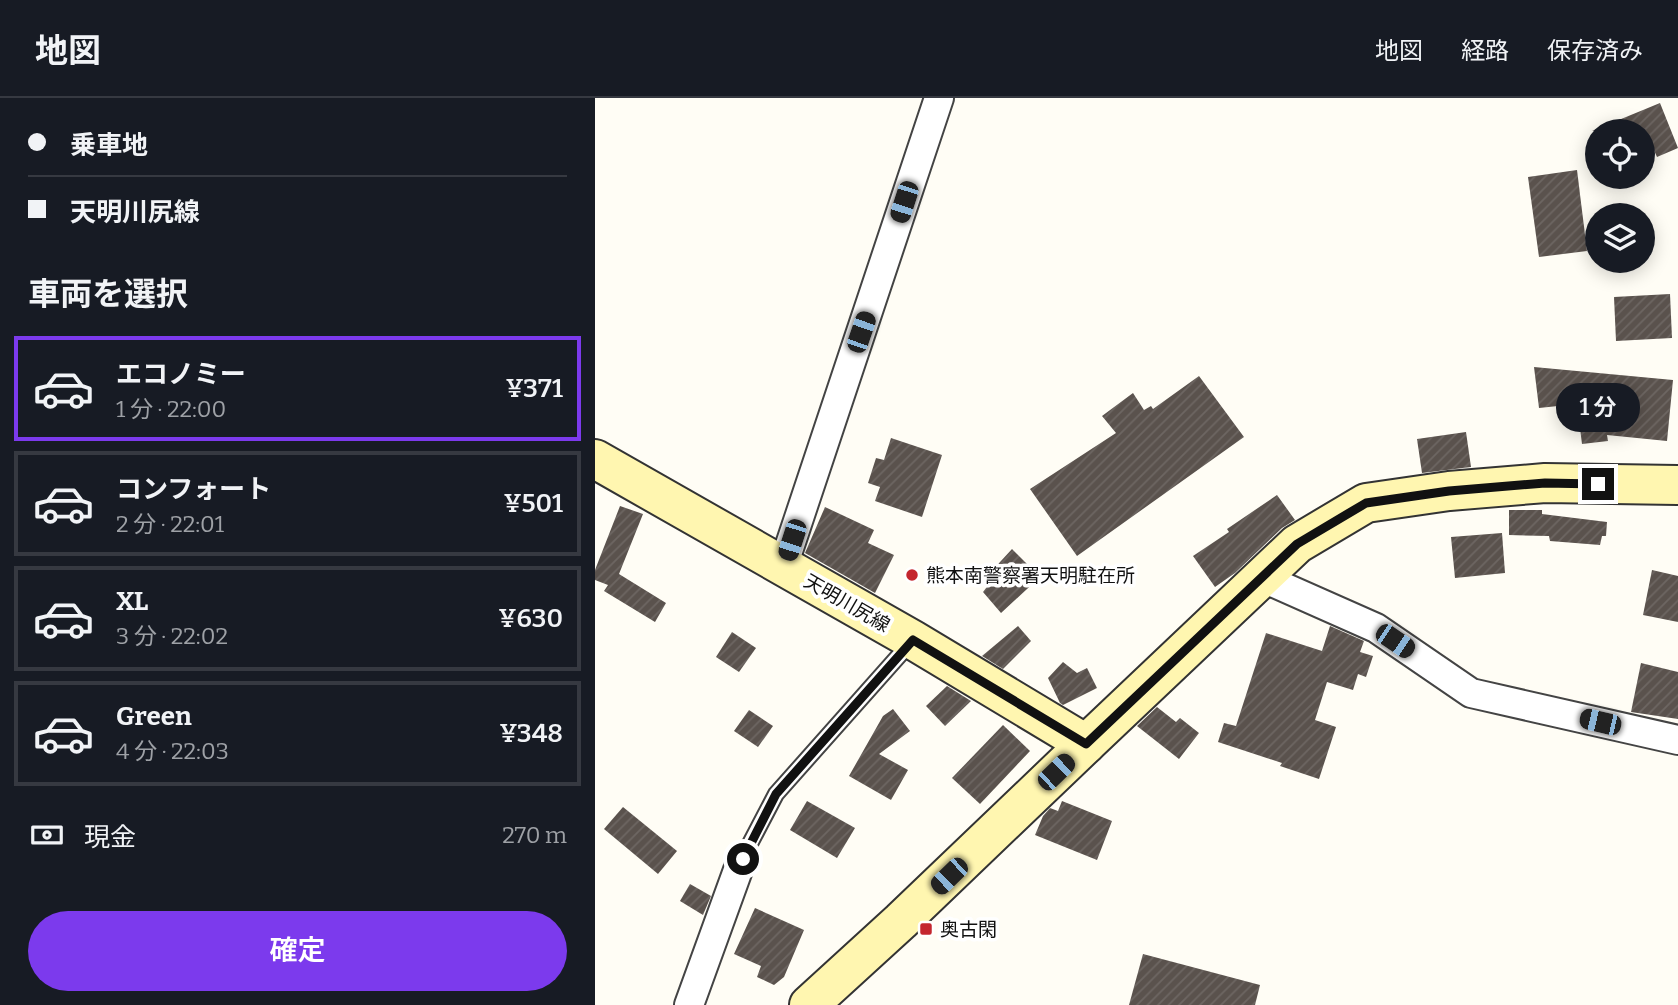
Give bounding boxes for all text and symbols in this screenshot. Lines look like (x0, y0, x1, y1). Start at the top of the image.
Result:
text: 地図 (35, 31, 101, 71)
text: 地図 (1375, 37, 1423, 65)
text: 経路 (1461, 37, 1509, 65)
text: 保存済み (1547, 37, 1643, 65)
map controls (1585, 119, 1655, 273)
button: locate (1585, 119, 1655, 189)
text: 乗車地 (70, 130, 148, 161)
car (888, 179, 921, 225)
text: 天明川尻線 (70, 197, 200, 228)
button: layers (1585, 203, 1655, 273)
text: 車両を選択 (28, 275, 188, 313)
car (845, 309, 878, 355)
icon: car (32, 357, 95, 420)
text: エコノミー (116, 359, 246, 390)
text: ¥371 (506, 373, 563, 404)
callout: 1 分 (1556, 382, 1640, 432)
text: 1 分 (1579, 393, 1617, 421)
text: 1 分 · 22:00 (116, 395, 226, 423)
route end (1582, 468, 1614, 500)
icon: car (32, 472, 95, 535)
text: コンフォート (116, 474, 271, 505)
text: ¥501 (504, 488, 563, 519)
text: 2 分 · 22:01 (116, 510, 224, 538)
car (776, 517, 809, 563)
place label: 熊本南警察署天明駐在所 (926, 564, 1135, 587)
marker: 熊本南警察署天明駐在所 (904, 567, 920, 583)
street label: 天明川尻線 (800, 569, 894, 637)
text: XL (116, 586, 148, 617)
icon: car (32, 587, 95, 650)
text: ¥630 (498, 603, 563, 634)
car (1372, 621, 1419, 661)
text: 3 分 · 22:02 (116, 622, 228, 650)
text: Green (116, 701, 192, 732)
icon: car (32, 702, 95, 765)
car (1578, 707, 1623, 737)
text: ¥348 (499, 718, 563, 749)
text: 4 分 · 22:03 (116, 737, 229, 765)
car (1034, 750, 1079, 794)
icon: cash (28, 816, 66, 854)
text: 270 m (502, 821, 567, 849)
text: 現金 (84, 822, 136, 853)
route start (727, 843, 759, 875)
car (927, 854, 972, 898)
button: 確定 (28, 911, 567, 991)
place label: 奥古閑 (940, 918, 997, 941)
marker: 奥古閑 (918, 921, 934, 937)

